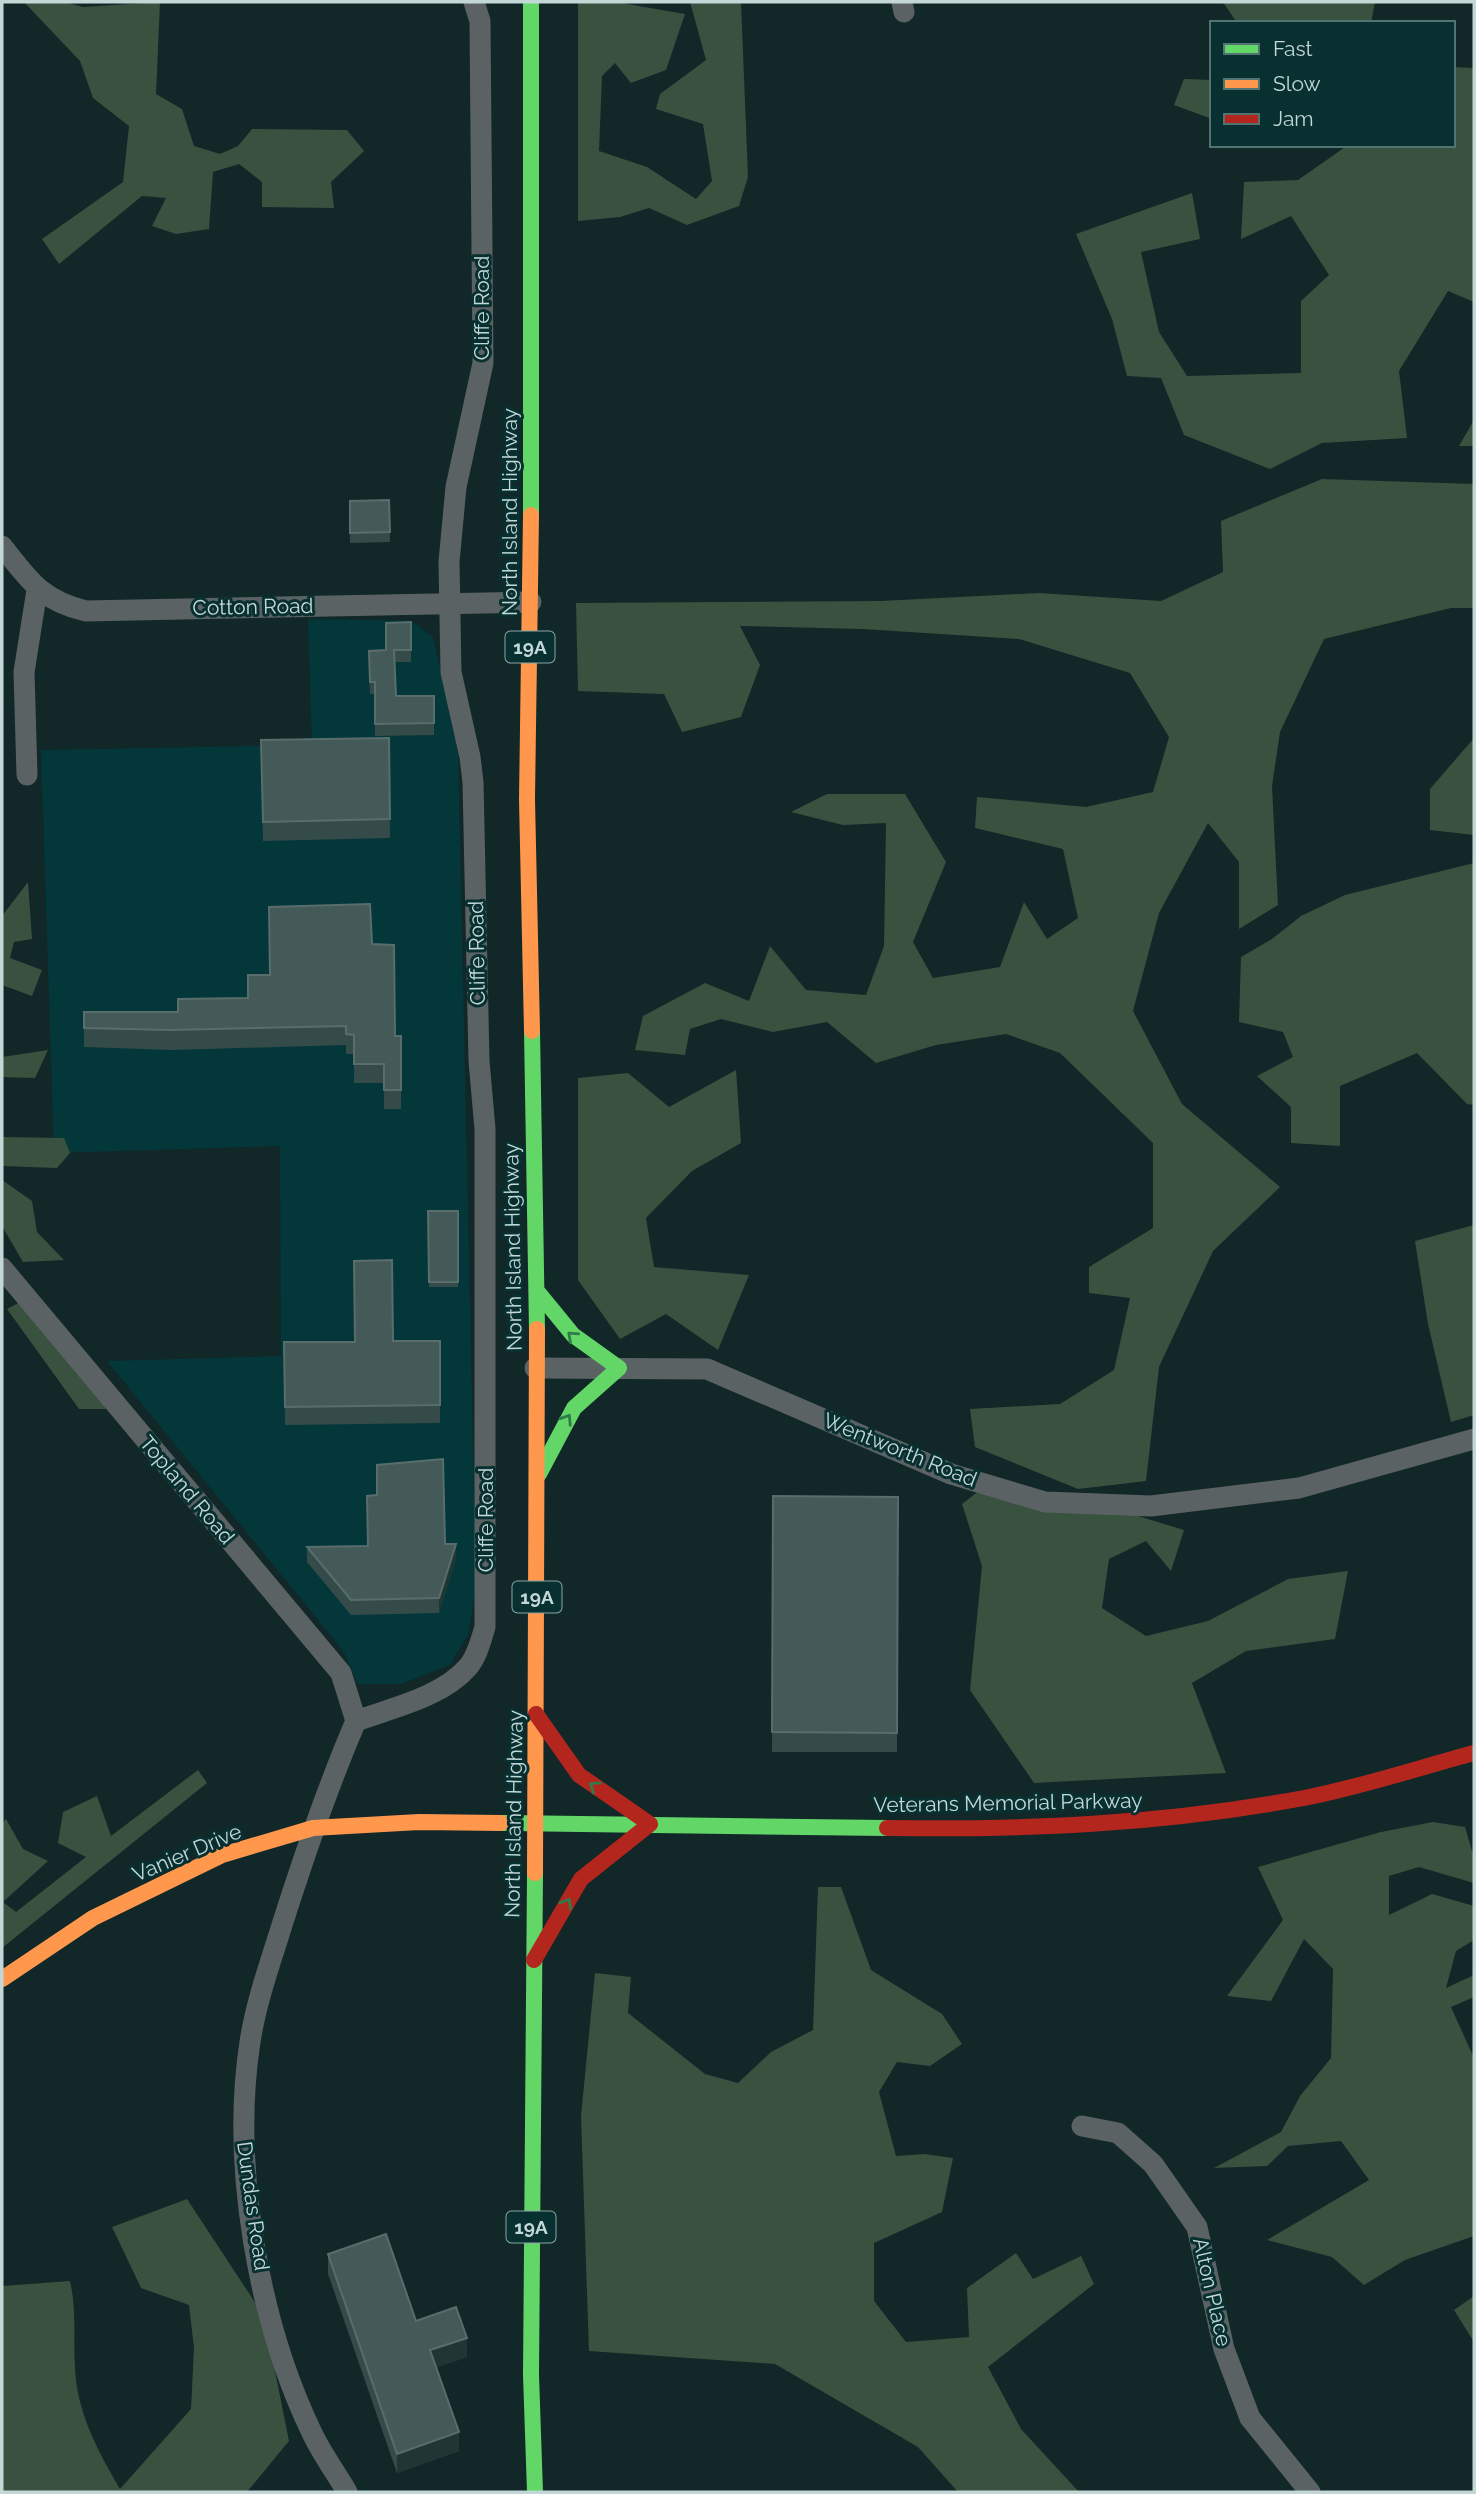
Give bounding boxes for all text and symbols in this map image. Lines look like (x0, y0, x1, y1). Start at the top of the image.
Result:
legend (1210, 21, 1455, 147)
text: Fast (1273, 36, 1313, 61)
text: Slow (1273, 71, 1321, 96)
text: Jam (1273, 106, 1314, 131)
street label: Cliffe Road (469, 256, 494, 360)
street label: North Island Highway (497, 408, 522, 616)
street label: Cotton Road (192, 593, 314, 620)
road number: 19A (505, 632, 554, 662)
street label: Cliffe Road (463, 900, 490, 1006)
street label: North Island Highway (498, 1143, 527, 1351)
one-way arrow (567, 1332, 580, 1345)
street label: Wentworth Road (820, 1407, 981, 1492)
one-way arrow (559, 1414, 572, 1427)
street label: Topland Road (135, 1430, 240, 1549)
street label: Cliffe Road (473, 1468, 498, 1572)
road number: 19A (512, 1582, 562, 1612)
street label: North Island Highway (499, 1710, 528, 1918)
one-way arrow (589, 1782, 602, 1794)
street label: Veterans Memorial Parkway (873, 1788, 1143, 1817)
street label: Vanier Drive (128, 1818, 245, 1887)
one-way arrow (559, 1898, 572, 1911)
street label: Dundas Road (232, 2140, 275, 2272)
road number: 19A (506, 2212, 556, 2242)
street label: Alton Place (1188, 2235, 1237, 2349)

